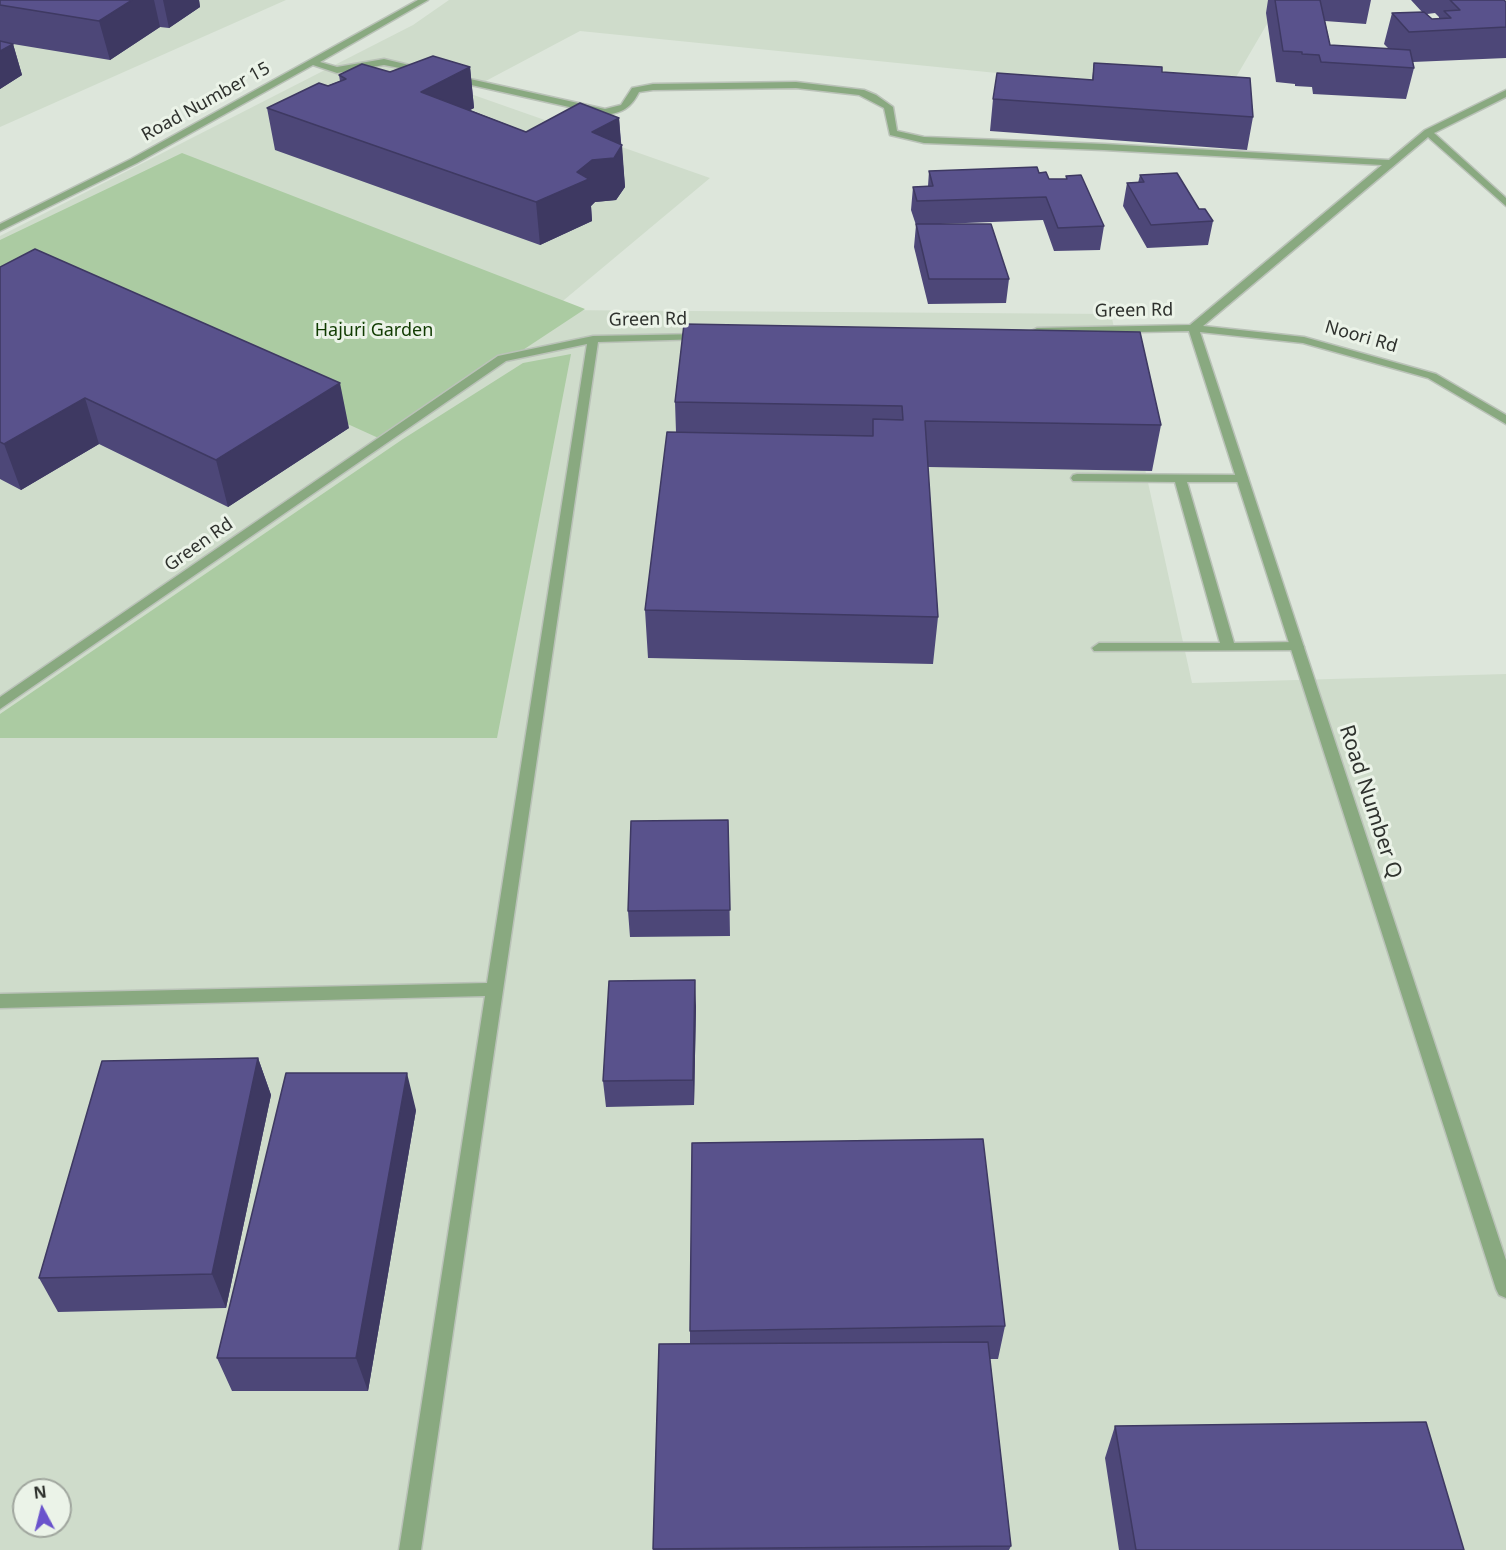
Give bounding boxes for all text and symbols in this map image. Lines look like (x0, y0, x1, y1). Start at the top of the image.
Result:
street label: Road Number 15 (138, 58, 274, 146)
street label: Green Rd (1095, 300, 1173, 322)
street label: Green Rd (609, 309, 687, 331)
street label: Noori Rd (1322, 316, 1400, 358)
park label: Hajuri Garden (315, 320, 433, 342)
street label: Green Rd (161, 514, 237, 576)
street label: Road Number Q (1333, 722, 1407, 882)
north arrow (12, 1478, 72, 1538)
text: N (32, 1480, 48, 1504)

